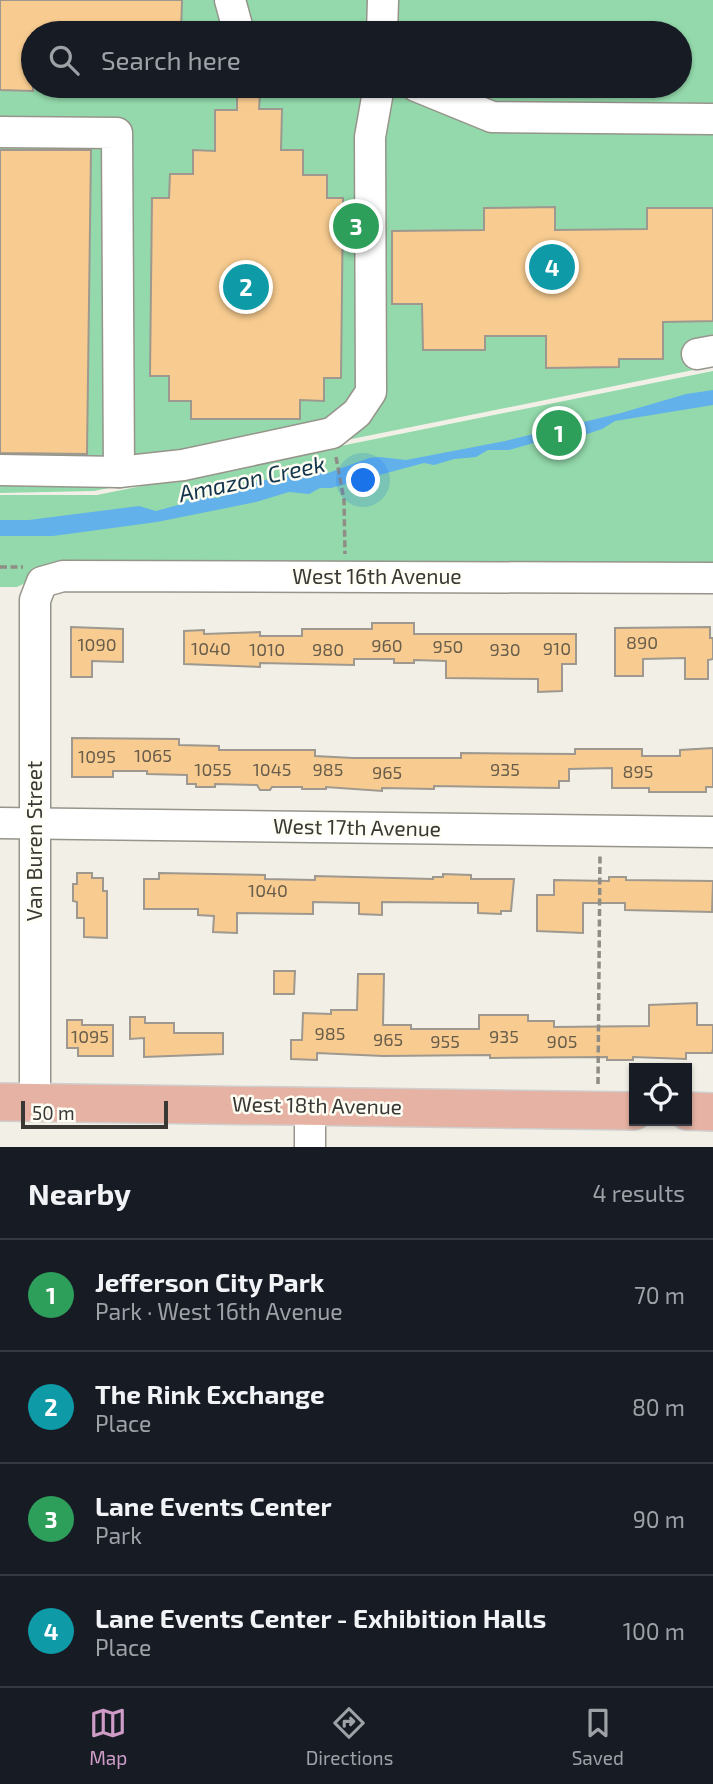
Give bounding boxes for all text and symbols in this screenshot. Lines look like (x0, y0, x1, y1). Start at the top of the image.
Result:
search box (21, 21, 692, 98)
icon: search (45, 41, 83, 79)
text: Search here (101, 44, 241, 75)
pin: 3 (333, 200, 379, 252)
pin: 4 (529, 241, 575, 293)
pin: 2 (223, 261, 269, 313)
pin: 1 (536, 407, 582, 459)
water label: Amazon Creek (175, 449, 328, 507)
your location (346, 463, 380, 497)
street label: West 16th Avenue (292, 563, 462, 588)
house number: 890 (626, 631, 658, 653)
house number: 1090 (77, 633, 117, 655)
house number: 960 (371, 634, 403, 656)
house number: 950 (433, 635, 463, 657)
house number: 1040 (191, 637, 231, 659)
house number: 910 (543, 637, 571, 659)
house number: 1010 (249, 638, 285, 660)
house number: 980 (312, 638, 344, 660)
house number: 930 (489, 638, 521, 660)
house number: 1065 (134, 744, 172, 766)
house number: 1095 (78, 745, 116, 767)
house number: 1055 (194, 758, 232, 780)
house number: 1045 (253, 758, 291, 780)
house number: 985 (313, 758, 343, 780)
house number: 935 (490, 758, 520, 780)
house number: 895 (623, 760, 653, 782)
street label: Van Buren Street (21, 761, 46, 921)
house number: 965 (372, 761, 402, 783)
street label: West 17th Avenue (273, 813, 441, 840)
house number: 1040 (248, 879, 288, 901)
house number: 985 (315, 1022, 345, 1044)
house number: 1095 (71, 1025, 109, 1047)
house number: 935 (489, 1025, 519, 1047)
house number: 965 (373, 1028, 403, 1050)
house number: 955 (430, 1030, 460, 1052)
house number: 905 (547, 1030, 577, 1052)
map controls (629, 1063, 692, 1126)
button: locate (629, 1063, 692, 1126)
street label: West 18th Avenue (232, 1091, 402, 1118)
scale bar (21, 1098, 168, 1130)
text: 50 m (32, 1101, 75, 1124)
text: Nearby (28, 1175, 131, 1211)
text: 4 results (593, 1179, 685, 1207)
text: Jefferson City Park (95, 1266, 324, 1297)
text: 1 (46, 1281, 56, 1309)
text: 70 m (634, 1281, 685, 1309)
text: Park · West 16th Avenue (95, 1297, 343, 1325)
text: The Rink Exchange (95, 1378, 325, 1409)
text: 2 (44, 1393, 58, 1421)
text: 80 m (632, 1393, 685, 1421)
text: Place (95, 1409, 151, 1437)
text: Lane Events Center (95, 1490, 332, 1521)
text: 3 (44, 1505, 58, 1533)
text: 90 m (633, 1505, 685, 1533)
text: Park (95, 1521, 142, 1549)
text: Lane Events Center - Exhibition Halls (95, 1602, 546, 1633)
text: 4 (44, 1617, 58, 1645)
text: 100 m (623, 1617, 685, 1645)
text: Place (95, 1633, 151, 1661)
tab: Map (89, 1704, 127, 1769)
tab: Directions (306, 1704, 393, 1769)
tab: Saved (572, 1704, 624, 1769)

